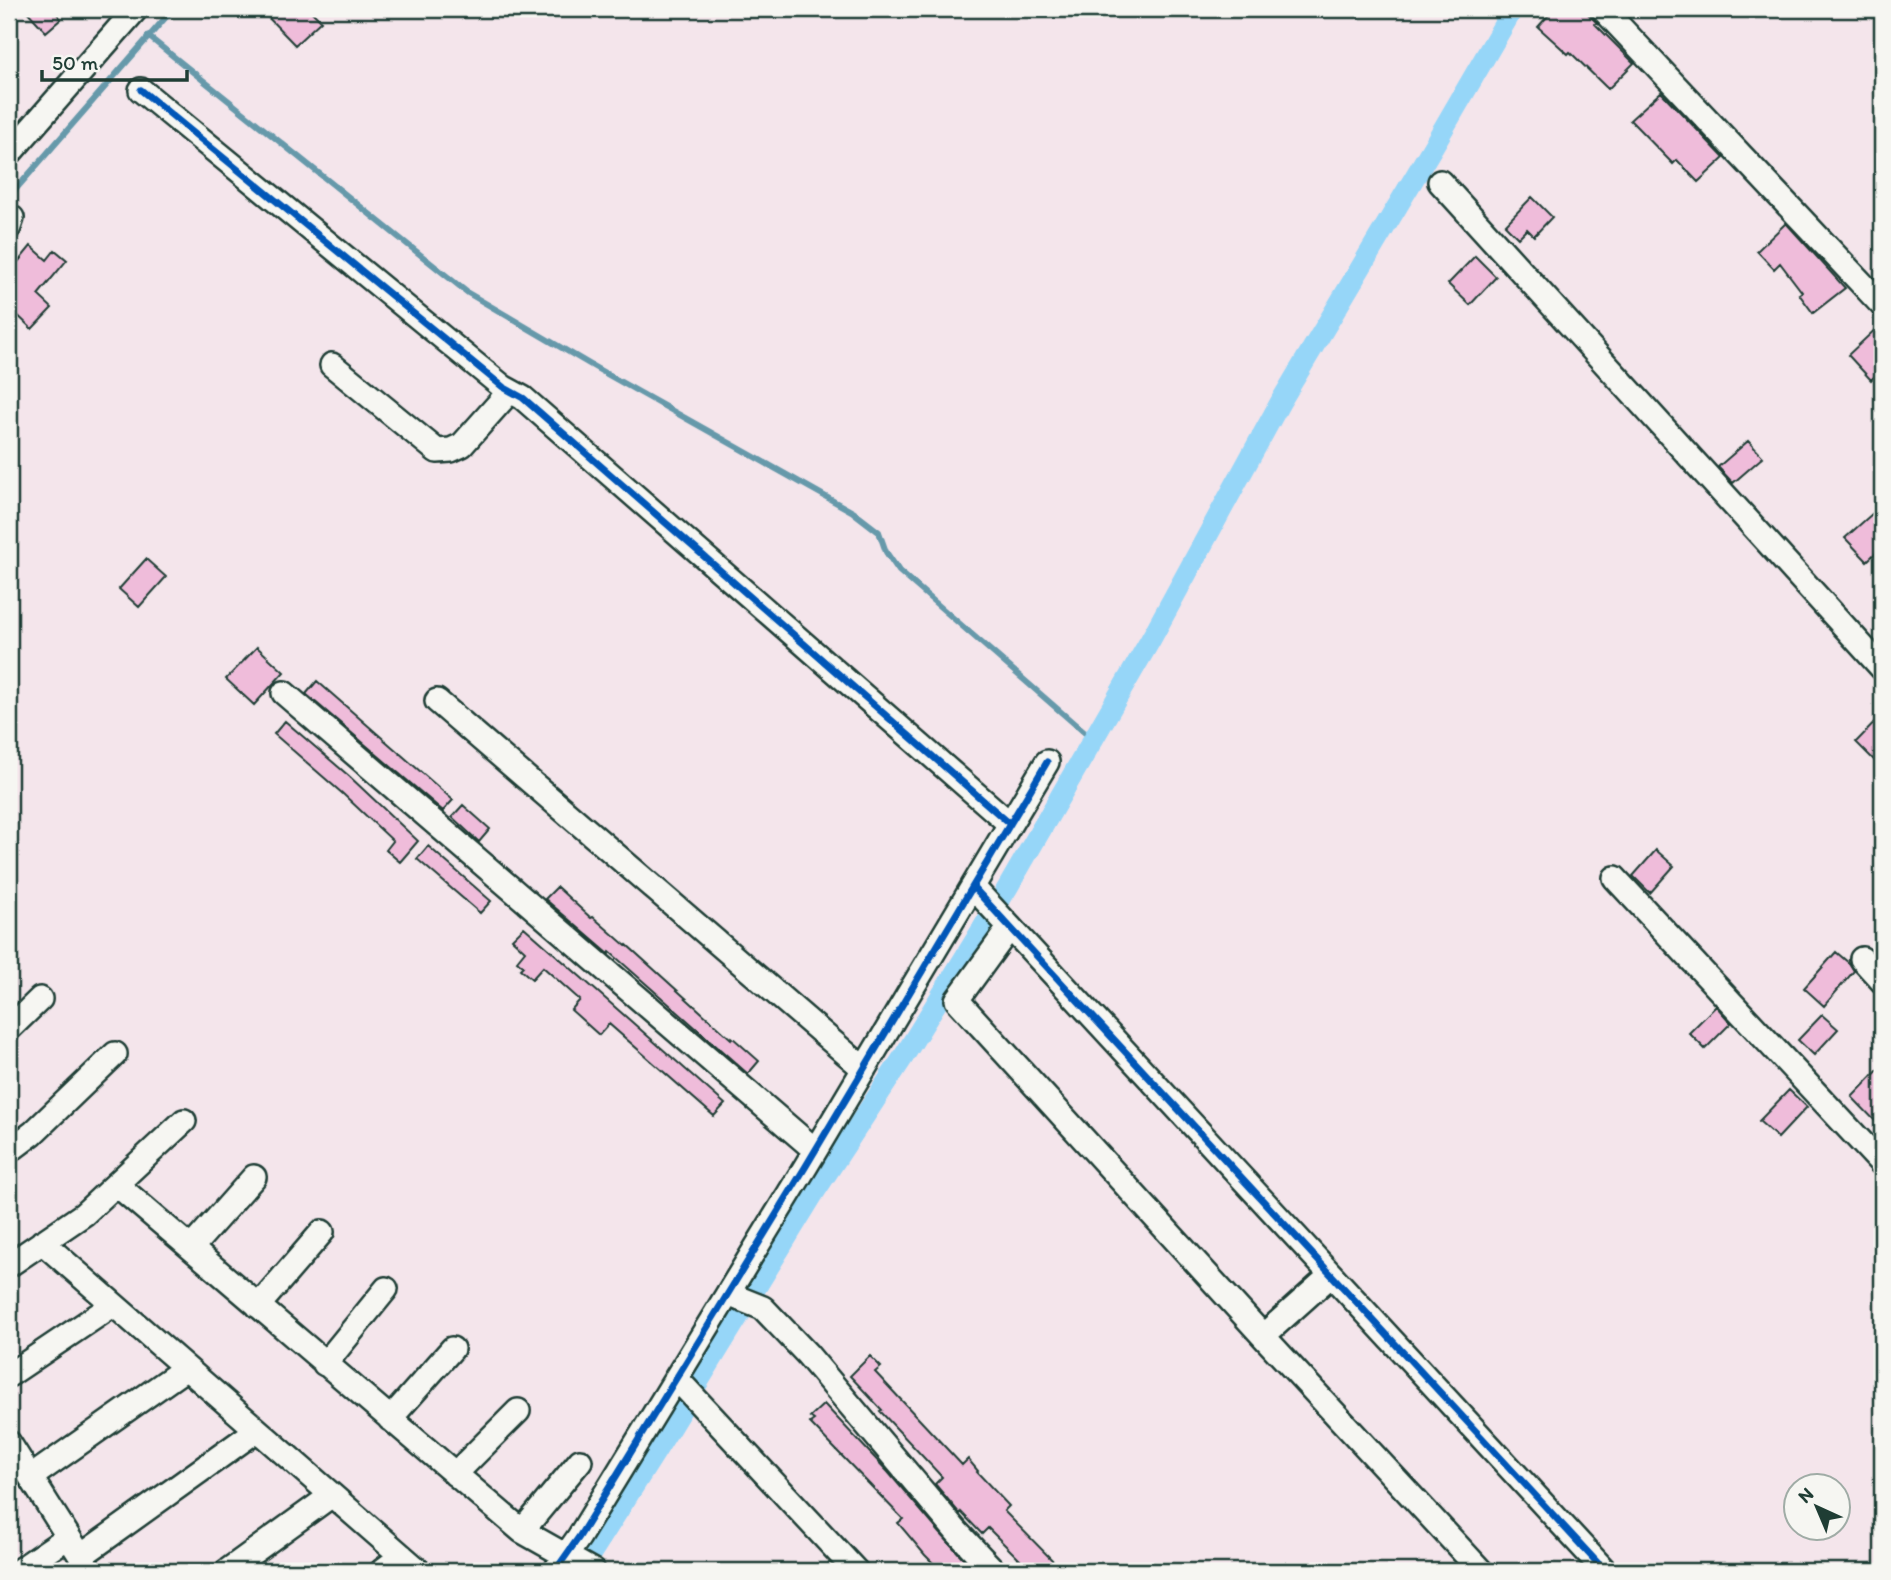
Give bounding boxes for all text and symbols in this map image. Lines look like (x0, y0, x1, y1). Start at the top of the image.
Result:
scale bar (42, 38, 187, 82)
text: 50 m (52, 50, 99, 75)
north arrow (1783, 1472, 1853, 1542)
text: N (1793, 1482, 1818, 1508)

